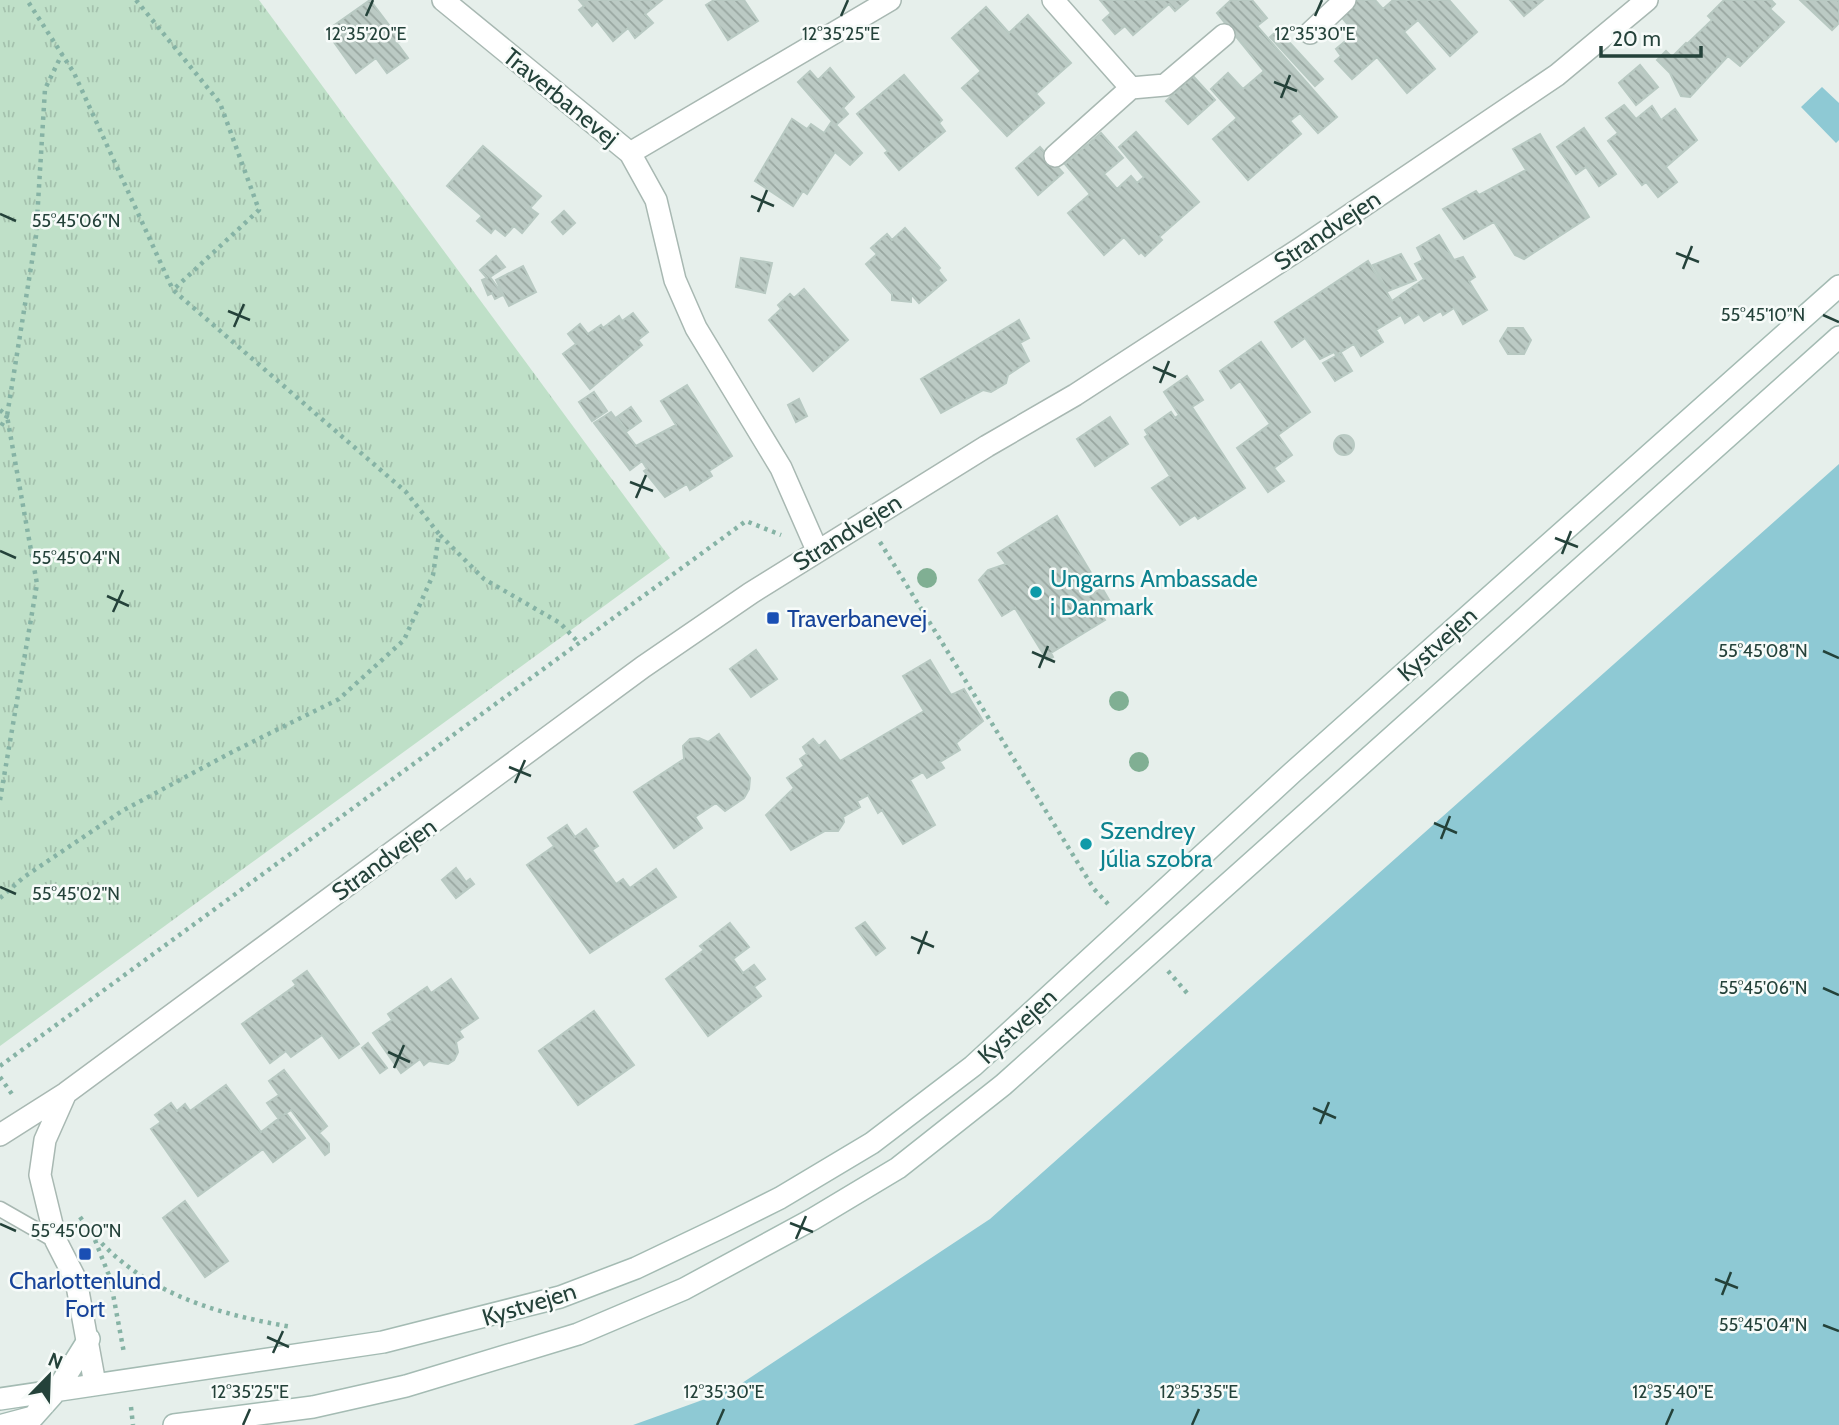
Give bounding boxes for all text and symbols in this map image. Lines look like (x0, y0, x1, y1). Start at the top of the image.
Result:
scale bar (1601, 14, 1701, 58)
text: 12°35'20"E (326, 23, 406, 45)
text: 12°35'25"E (802, 23, 880, 45)
text: 12°35'30"E (1274, 23, 1356, 45)
text: 20 m (1612, 26, 1661, 51)
street label: Traverbanevej (497, 42, 625, 152)
street label: Strandvejen (1268, 184, 1386, 276)
text: 55°45'06"N (32, 210, 120, 232)
text: 55°45'10"N (1721, 304, 1805, 326)
street label: Strandvejen (788, 487, 906, 577)
text: 55°45'04"N (32, 547, 120, 569)
place label: Ungarns Ambassade i Danmark (1050, 564, 1258, 621)
marker: Ungarns Ambassade i Danmark (1028, 584, 1044, 600)
street label: Kystvejen (1391, 601, 1483, 687)
place label: Traverbanevej (787, 604, 927, 633)
marker: Traverbanevej (765, 610, 781, 626)
text: 55°45'08"N (1718, 640, 1808, 662)
street label: Strandvejen (326, 811, 442, 907)
place label: Szendrey Júlia szobra (1099, 816, 1213, 873)
marker: Szendrey Júlia szobra (1078, 836, 1094, 852)
text: 55°45'02"N (32, 883, 120, 905)
text: 55°45'06"N (1719, 977, 1807, 999)
street label: Kystvejen (972, 982, 1062, 1070)
text: 55°45'00"N (30, 1220, 122, 1242)
marker: Charlottenlund Fort (77, 1246, 93, 1262)
place label: Charlottenlund Fort (9, 1266, 161, 1323)
street label: Kystvejen (478, 1276, 580, 1332)
text: 55°45'04"N (1719, 1314, 1807, 1336)
north arrow (14, 1341, 84, 1411)
text: N (45, 1348, 66, 1374)
text: 12°35'25"E (211, 1381, 289, 1403)
text: 12°35'30"E (683, 1381, 765, 1403)
text: 12°35'35"E (1160, 1381, 1238, 1403)
text: 12°35'40"E (1632, 1381, 1714, 1403)

